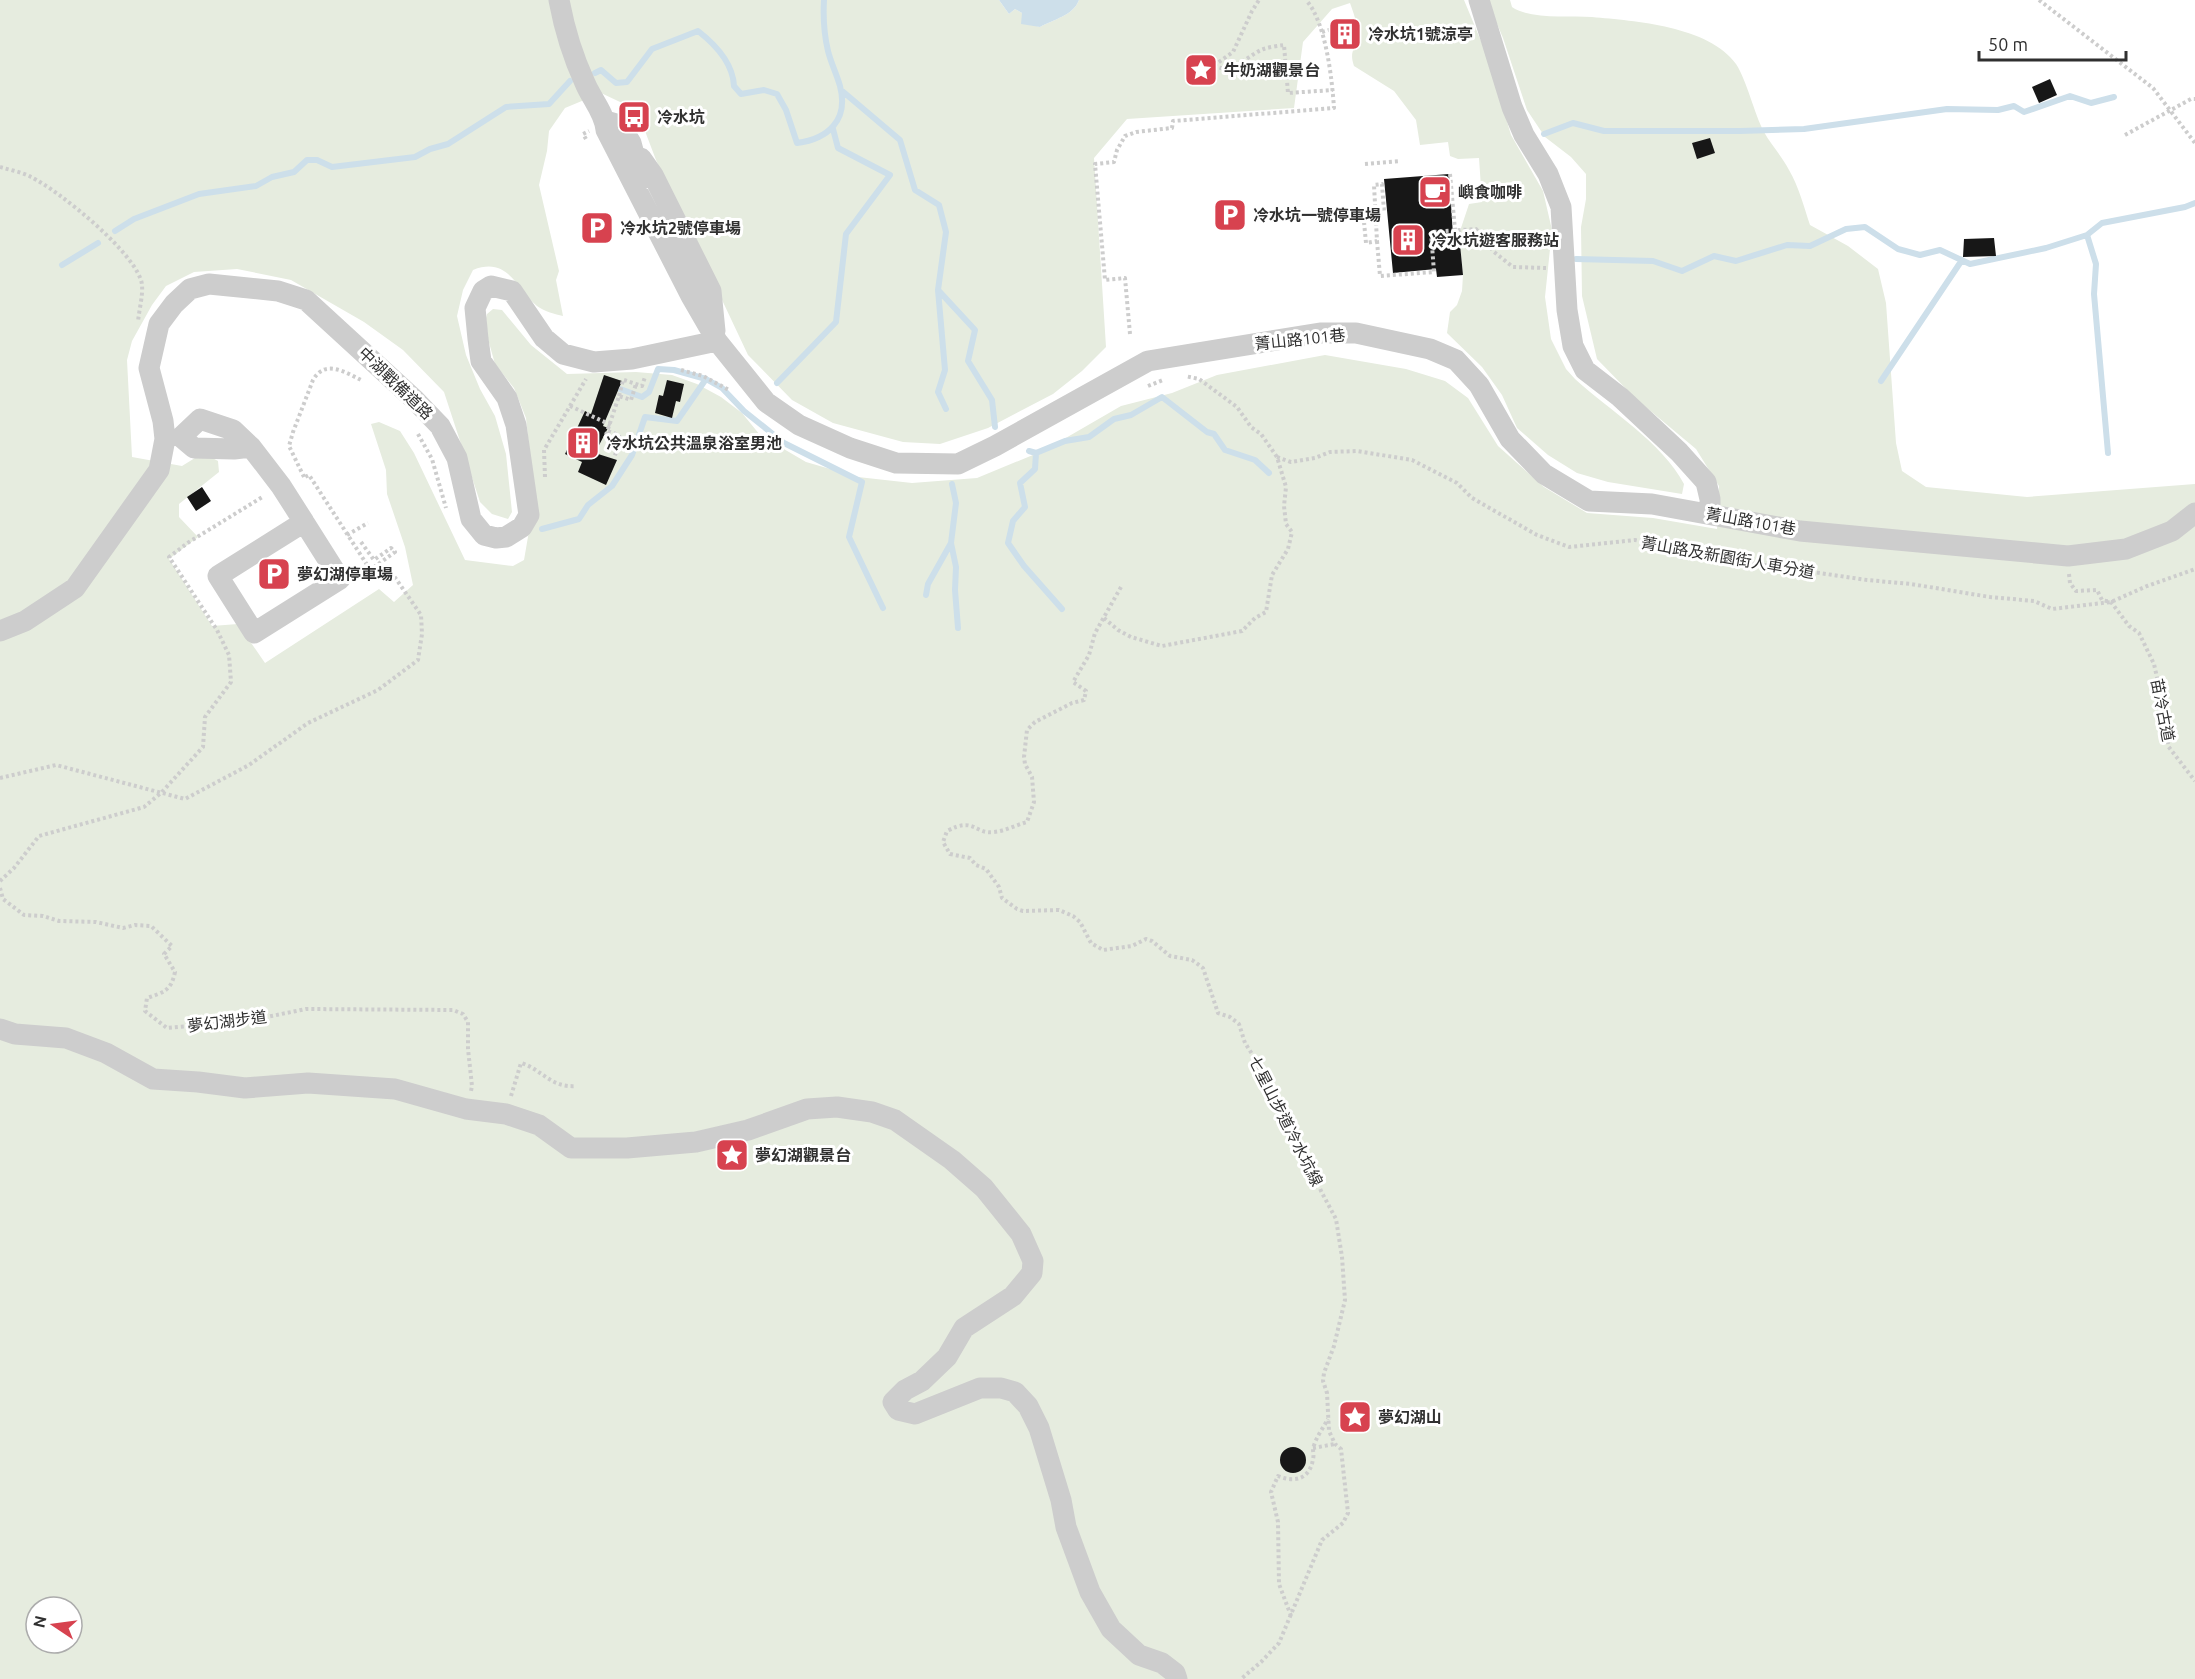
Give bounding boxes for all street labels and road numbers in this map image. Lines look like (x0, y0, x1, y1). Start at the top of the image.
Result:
street label: 菁山路101巷 (1254, 325, 1346, 353)
street label: 中湖戰備道路 (355, 343, 437, 423)
street label: 菁山路101巷 (1705, 504, 1797, 538)
street label: 菁山路及新園街人車分道 (1640, 533, 1816, 581)
street label: 苗冷古道 (2148, 677, 2178, 743)
street label: 夢幻湖步道 (186, 1007, 268, 1035)
street label: 七星山步道冷水坑線 (1245, 1053, 1327, 1189)

